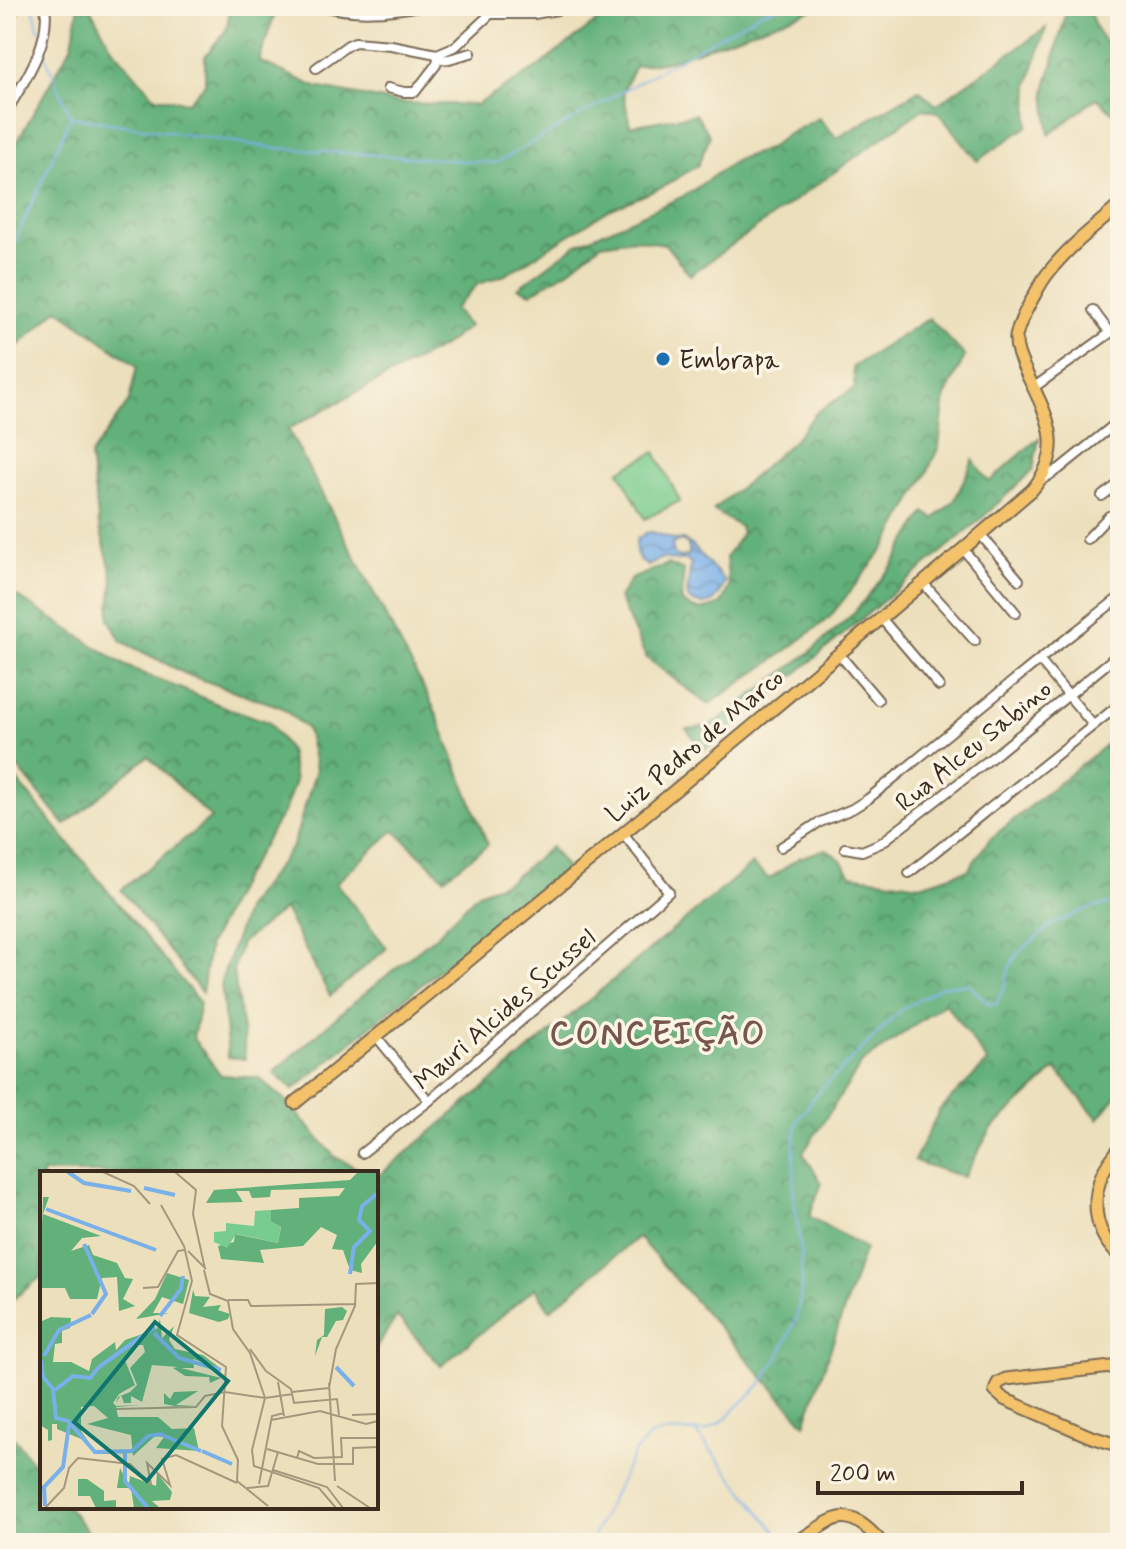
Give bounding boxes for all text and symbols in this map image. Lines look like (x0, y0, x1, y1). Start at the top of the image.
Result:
place label: Embrapa (679, 344, 780, 378)
marker: Embrapa (654, 350, 672, 368)
street label: Luiz Pedro de Marco (599, 662, 792, 831)
street label: Rua Alceu Sabino (889, 673, 1060, 820)
street label: Mauri Alcides Scussel (407, 922, 604, 1099)
district label: CONCEIÇÃO (549, 1012, 767, 1057)
inset map (40, 1171, 378, 1509)
scale bar (818, 1445, 1022, 1495)
text: 200 m (830, 1459, 896, 1490)

